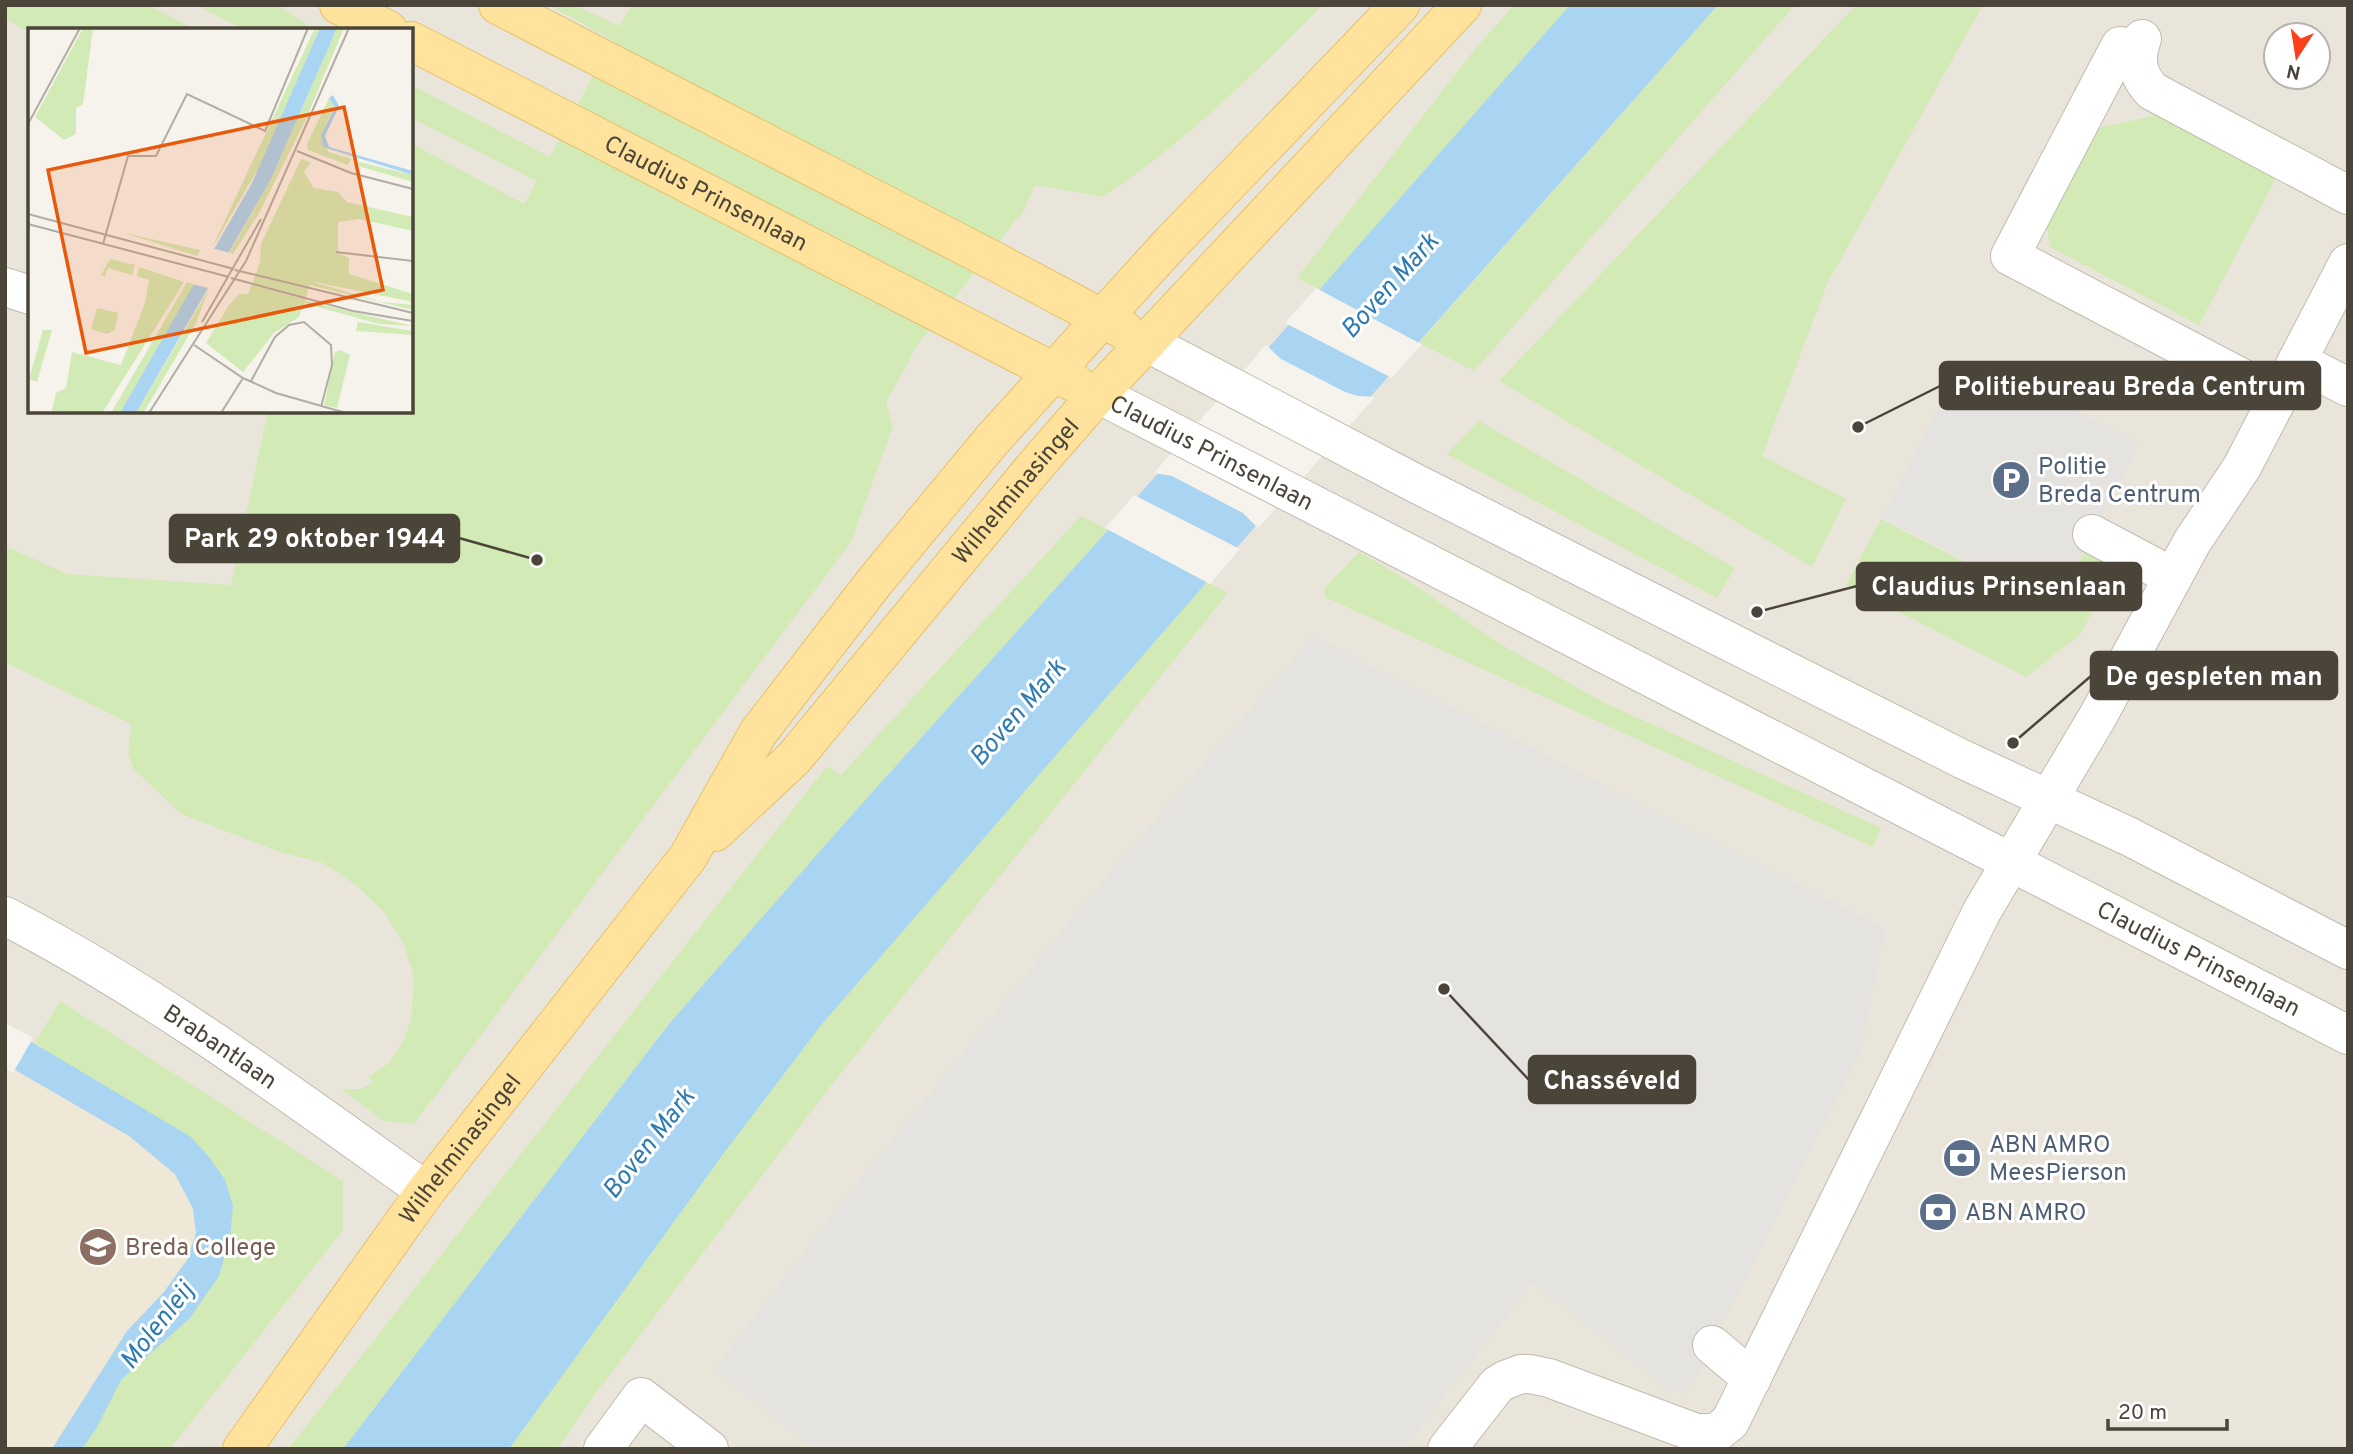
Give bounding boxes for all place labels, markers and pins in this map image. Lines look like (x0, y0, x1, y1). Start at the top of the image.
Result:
callout: Politiebureau Breda Centrum (1940, 362, 2320, 409)
place label: Politie Breda Centrum (2038, 453, 2201, 511)
parking icon: Politie Breda Centrum (1990, 459, 2032, 501)
callout: Park 29 oktober 1944 (170, 515, 459, 562)
callout: Claudius Prinsenlaan (1857, 563, 2141, 610)
callout: De gespleten man (2091, 652, 2337, 699)
callout: Chasséveld (1529, 1056, 1695, 1103)
place label: ABN AMRO MeesPierson (1989, 1131, 2127, 1189)
bank icon: ABN AMRO MeesPierson (1941, 1137, 1983, 1179)
bank icon: ABN AMRO (1917, 1191, 1959, 1233)
place label: ABN AMRO (1965, 1199, 2087, 1229)
school or university icon: Breda College (77, 1226, 119, 1268)
place label: Breda College (125, 1234, 276, 1264)

